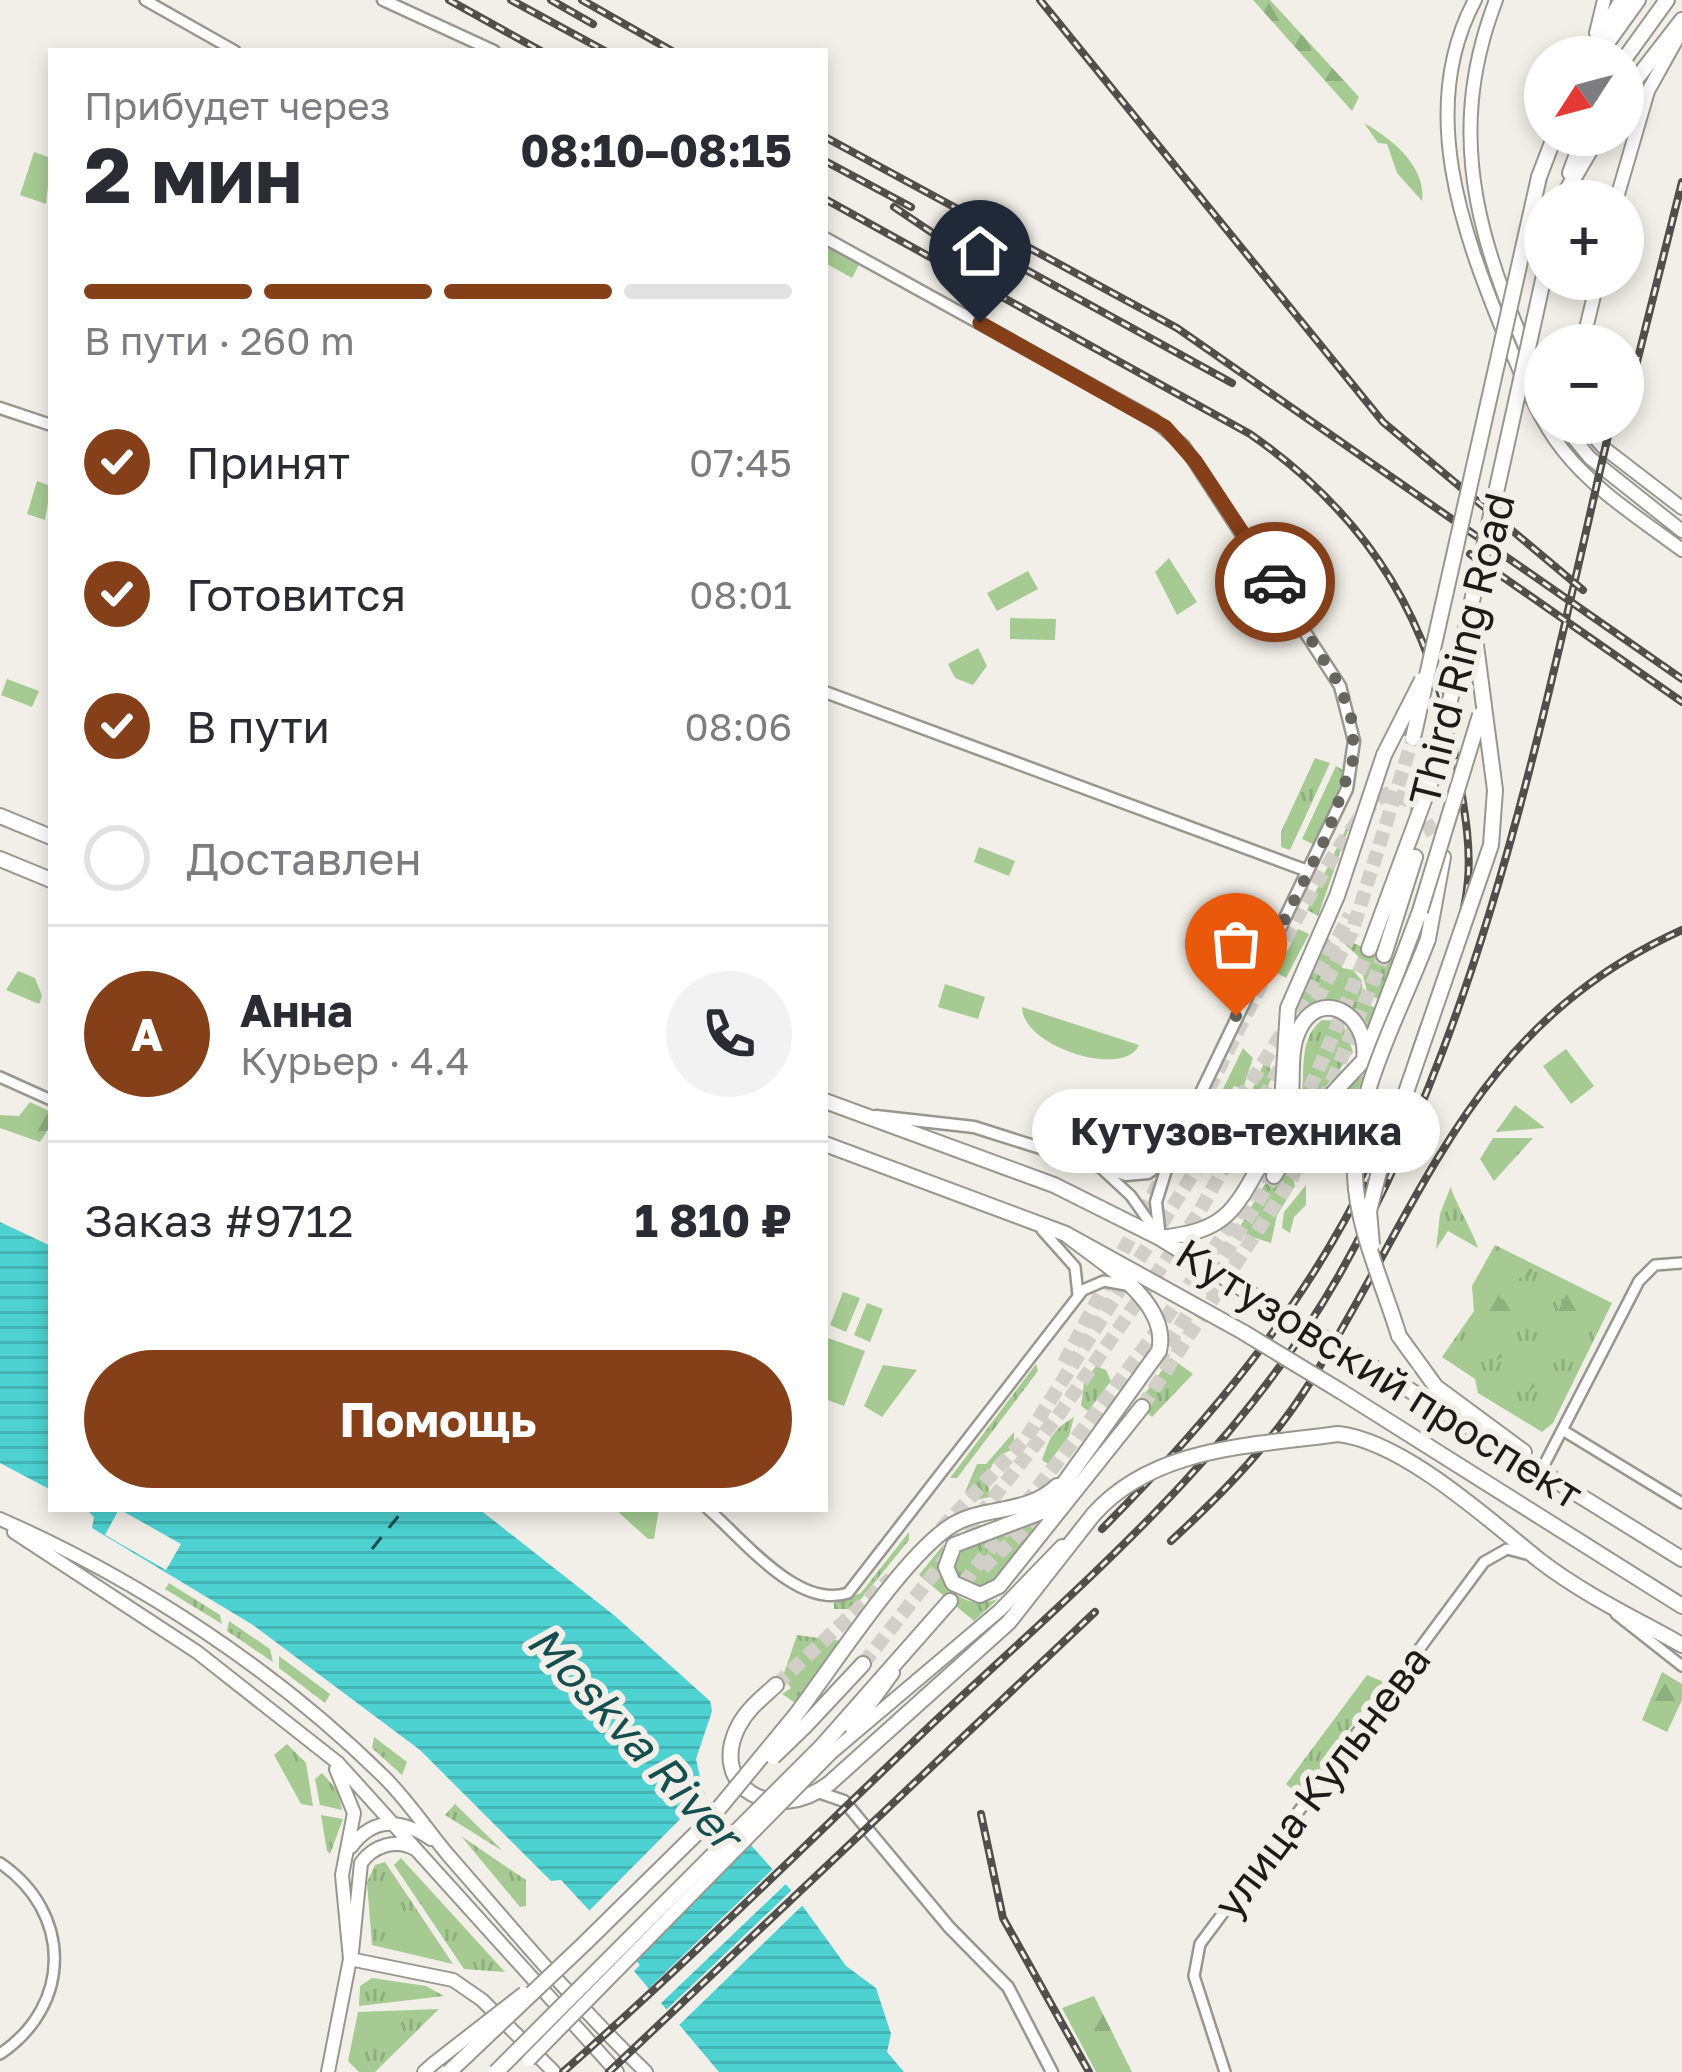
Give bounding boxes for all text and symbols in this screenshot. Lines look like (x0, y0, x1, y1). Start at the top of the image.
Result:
north arrow (1524, 36, 1644, 156)
map controls (1524, 36, 1644, 444)
text: Прибудет через (84, 82, 390, 129)
text: 08:10–08:15 (520, 123, 792, 177)
text: 2 мин (84, 127, 302, 220)
button: + (1524, 180, 1644, 300)
pin (929, 200, 1031, 323)
icon: home (947, 218, 1013, 284)
text: В пути · 260 m (84, 317, 355, 364)
button: − (1524, 324, 1644, 444)
icon: check (84, 429, 150, 495)
text: Принят (186, 435, 350, 489)
text: 07:45 (689, 439, 792, 486)
street label: Third Ring Road (1398, 488, 1524, 810)
courier (1215, 522, 1335, 642)
icon: car (1242, 549, 1308, 615)
icon: check (84, 561, 150, 627)
text: Готовится (186, 567, 406, 621)
text: 08:01 (689, 571, 792, 618)
icon: check (84, 693, 150, 759)
text: В пути (186, 699, 330, 753)
text: 08:06 (685, 703, 792, 750)
text: Доставлен (186, 831, 422, 885)
pin (1185, 893, 1287, 1016)
icon: bag (1203, 911, 1269, 977)
button: phone (666, 971, 792, 1097)
text: Анна (240, 983, 353, 1037)
text: А (131, 1007, 163, 1061)
text: Курьер · 4.4 (240, 1037, 470, 1084)
callout: Кутузов-техника (1032, 1088, 1440, 1172)
text: Кутузов-техника (1070, 1107, 1402, 1154)
text: Заказ #9712 (84, 1193, 354, 1247)
text: 1 810 ₽ (635, 1193, 792, 1247)
street label: Кутузовский проспект (1168, 1227, 1592, 1519)
button: Помощь (84, 1350, 792, 1488)
water label: Moskva River (518, 1614, 756, 1864)
street label: улица Кульнева (1202, 1635, 1440, 1927)

